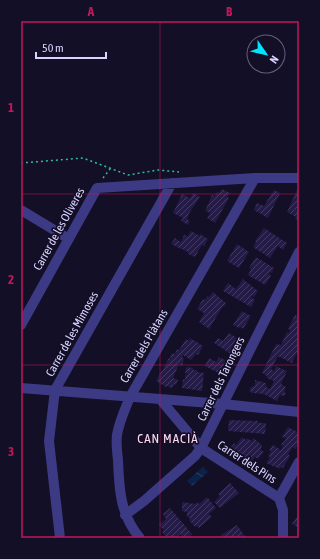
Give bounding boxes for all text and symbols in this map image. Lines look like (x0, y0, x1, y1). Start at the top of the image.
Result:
text: A (87, 4, 95, 19)
text: B (226, 4, 233, 19)
scale bar (36, 34, 106, 60)
north arrow (246, 34, 286, 74)
text: 50 m (42, 41, 64, 55)
text: N (267, 54, 281, 66)
text: 1 (8, 100, 14, 115)
street label: Carrer de les Oliveres (31, 185, 87, 273)
text: 2 (8, 272, 14, 287)
street label: Carrer de les Mimoses (43, 289, 101, 379)
street label: Carrer dels Plàtans (117, 307, 171, 385)
street label: Carrer dels Tarongers (195, 335, 247, 423)
district label: CAN MACIÀ (137, 431, 199, 446)
street label: Carrer dels Pins (215, 438, 279, 486)
text: 3 (8, 444, 14, 459)

